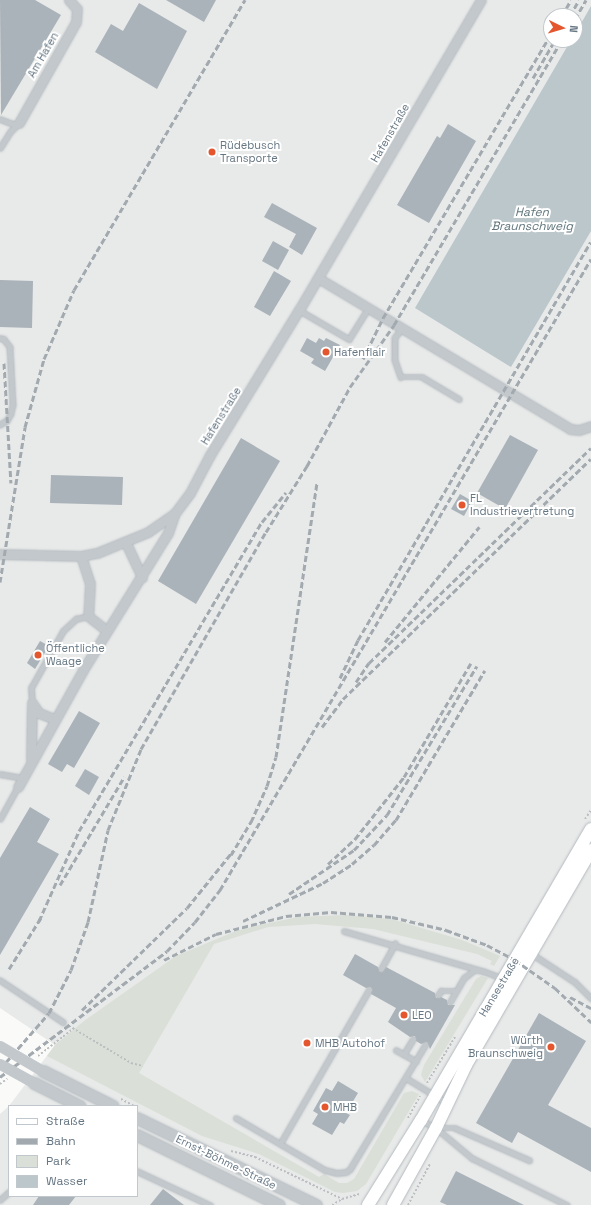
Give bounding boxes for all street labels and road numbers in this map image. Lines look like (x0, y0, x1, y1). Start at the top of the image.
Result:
street label: Am Hafen (25, 30, 61, 80)
street label: Hafenstraße (368, 101, 412, 165)
street label: Hafenstraße (198, 385, 244, 447)
street label: Hansestraße (476, 955, 522, 1019)
street label: Ernst-Böhme-Straße (174, 1132, 278, 1192)

